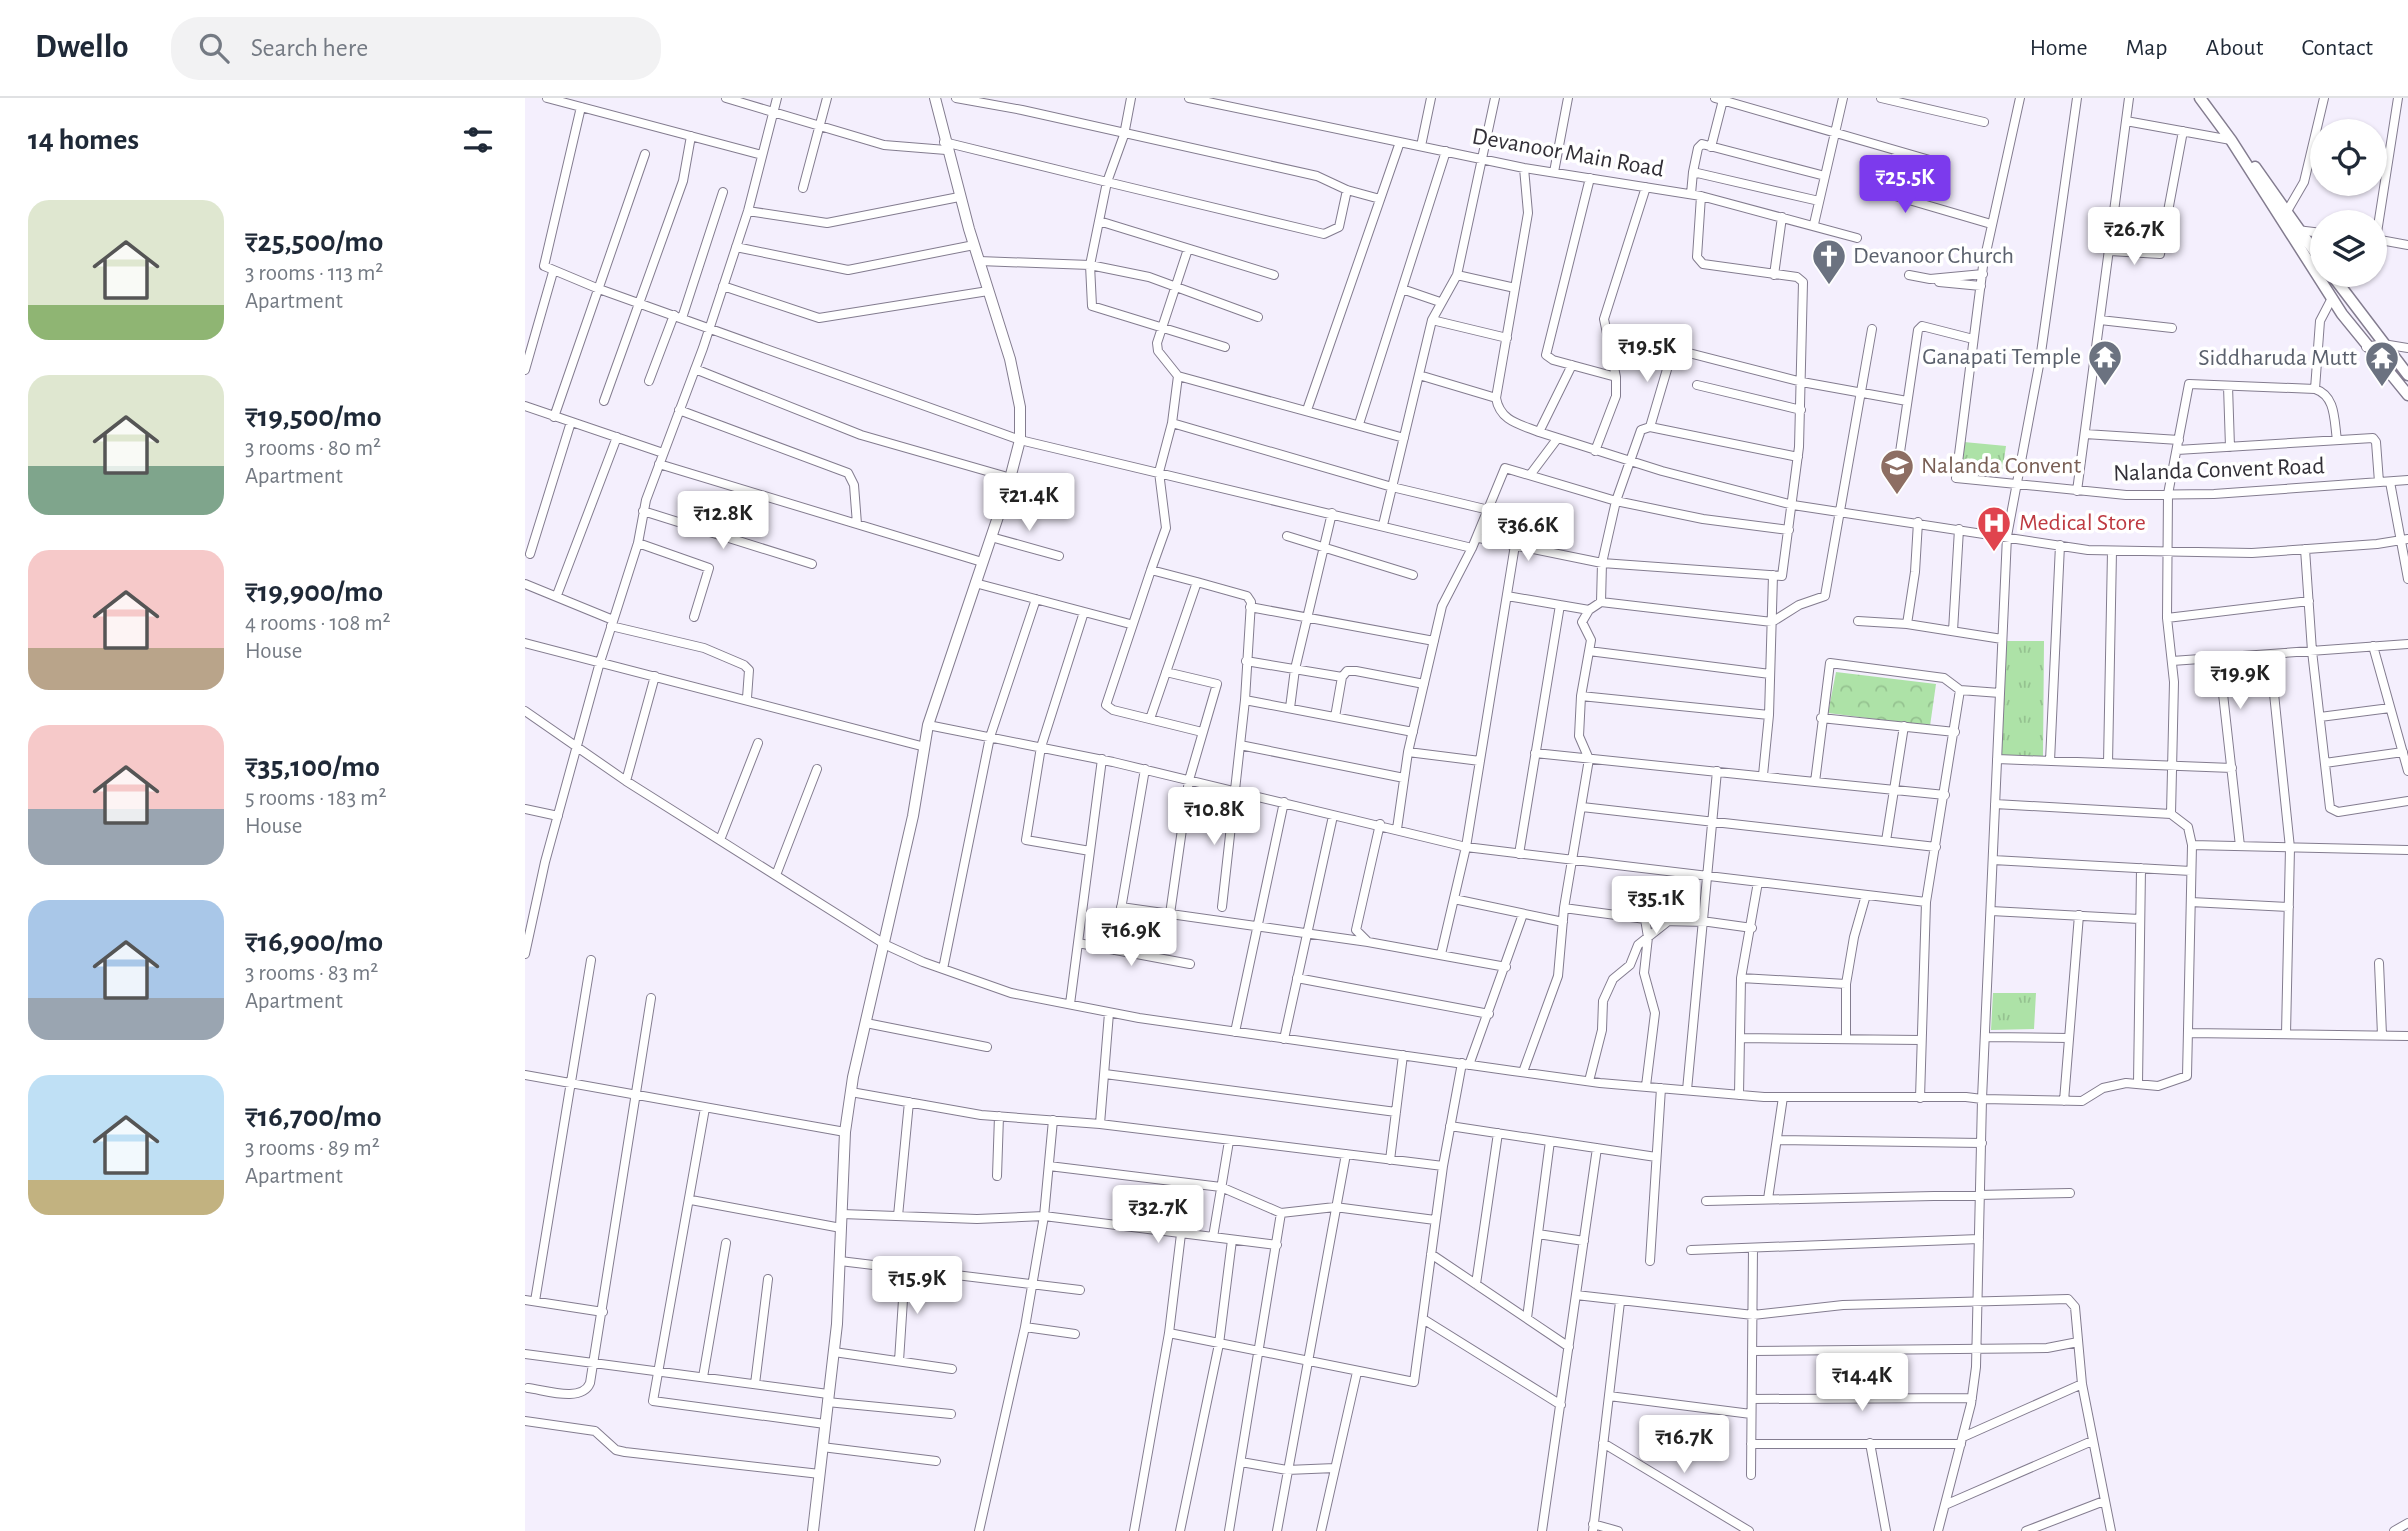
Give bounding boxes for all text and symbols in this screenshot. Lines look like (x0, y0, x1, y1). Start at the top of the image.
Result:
search box (171, 17, 661, 80)
icon: search (195, 29, 233, 67)
text: Dwello (35, 31, 129, 64)
text: Search here (251, 35, 368, 61)
text: Home (2030, 36, 2088, 60)
text: Map (2126, 36, 2168, 60)
text: About (2206, 36, 2263, 60)
text: Contact (2301, 36, 2373, 60)
map controls (2310, 119, 2387, 287)
button: locate (2310, 119, 2387, 196)
icon: filters (459, 121, 497, 159)
street label: Devanoor Main Road (1470, 124, 1666, 182)
text: 14 homes (28, 125, 139, 155)
pin: ₹25.5K (1848, 156, 1962, 215)
text: ₹25.5K (1875, 166, 1935, 189)
pin: ₹26.7K (2077, 208, 2191, 267)
button: layers (2310, 210, 2387, 287)
text: ₹26.7K (2104, 218, 2164, 241)
text: ₹25,500/mo (245, 227, 383, 257)
icon: home (84, 228, 168, 312)
church icon: Devanoor Church (1810, 237, 1848, 286)
place label: Devanoor Church (1853, 244, 2014, 268)
text: 3 rooms · 113 m² (245, 262, 383, 285)
text: Apartment (245, 290, 343, 313)
pin: ₹19.5K (1590, 324, 1704, 384)
text: ₹19.5K (1618, 335, 1676, 358)
temple icon: Ganapati Temple (2086, 338, 2124, 387)
temple icon: Siddharuda Mutt (2363, 339, 2401, 388)
place label: Ganapati Temple (1922, 345, 2081, 369)
place label: Siddharuda Mutt (2198, 346, 2357, 370)
text: ₹19,500/mo (245, 402, 382, 432)
icon: home (84, 403, 168, 487)
text: 3 rooms · 80 m² (245, 437, 381, 460)
school or university icon: Nalanda Convent (1878, 447, 1916, 496)
place label: Nalanda Convent (1921, 454, 2081, 478)
street label: Nalanda Convent Road (2113, 454, 2325, 486)
text: Apartment (245, 465, 343, 488)
pin: ₹21.4K (972, 474, 1086, 533)
text: ₹21.4K (999, 484, 1059, 507)
pin: ₹12.8K (666, 491, 780, 551)
text: ₹12.8K (694, 502, 752, 525)
pin: ₹36.6K (1471, 504, 1585, 563)
hospital icon: Medical Store (1975, 504, 2013, 553)
place label: Medical Store (2019, 511, 2146, 535)
text: ₹36.6K (1498, 514, 1558, 537)
text: ₹19,900/mo (245, 577, 383, 607)
icon: home (84, 578, 168, 662)
text: 4 rooms · 108 m² (245, 612, 391, 635)
text: House (245, 640, 302, 663)
pin: ₹19.9K (2183, 652, 2297, 711)
text: ₹19.9K (2211, 662, 2269, 685)
text: ₹35,100/mo (245, 752, 380, 782)
icon: home (84, 753, 168, 837)
text: 5 rooms · 183 m² (245, 787, 386, 810)
pin: ₹10.8K (1157, 788, 1271, 847)
text: ₹10.8K (1184, 798, 1244, 821)
text: House (245, 815, 302, 838)
pin: ₹35.1K (1599, 876, 1713, 936)
text: ₹35.1K (1628, 887, 1684, 910)
pin: ₹16.9K (1074, 908, 1188, 968)
text: ₹16.9K (1102, 919, 1160, 942)
text: ₹16,900/mo (245, 927, 383, 957)
icon: home (84, 928, 168, 1012)
text: 3 rooms · 83 m² (245, 962, 378, 985)
text: Apartment (245, 990, 343, 1013)
text: ₹16,700/mo (245, 1102, 382, 1132)
icon: home (84, 1103, 168, 1187)
text: 3 rooms · 89 m² (245, 1137, 380, 1160)
text: Apartment (245, 1165, 343, 1188)
pin: ₹32.7K (1101, 1186, 1215, 1245)
text: ₹32.7K (1128, 1196, 1188, 1219)
pin: ₹15.9K (860, 1256, 974, 1316)
text: ₹15.9K (888, 1267, 946, 1290)
pin: ₹14.4K (1805, 1354, 1919, 1413)
text: ₹14.4K (1832, 1364, 1892, 1387)
pin: ₹16.7K (1627, 1416, 1741, 1475)
text: ₹16.7K (1655, 1426, 1713, 1449)

